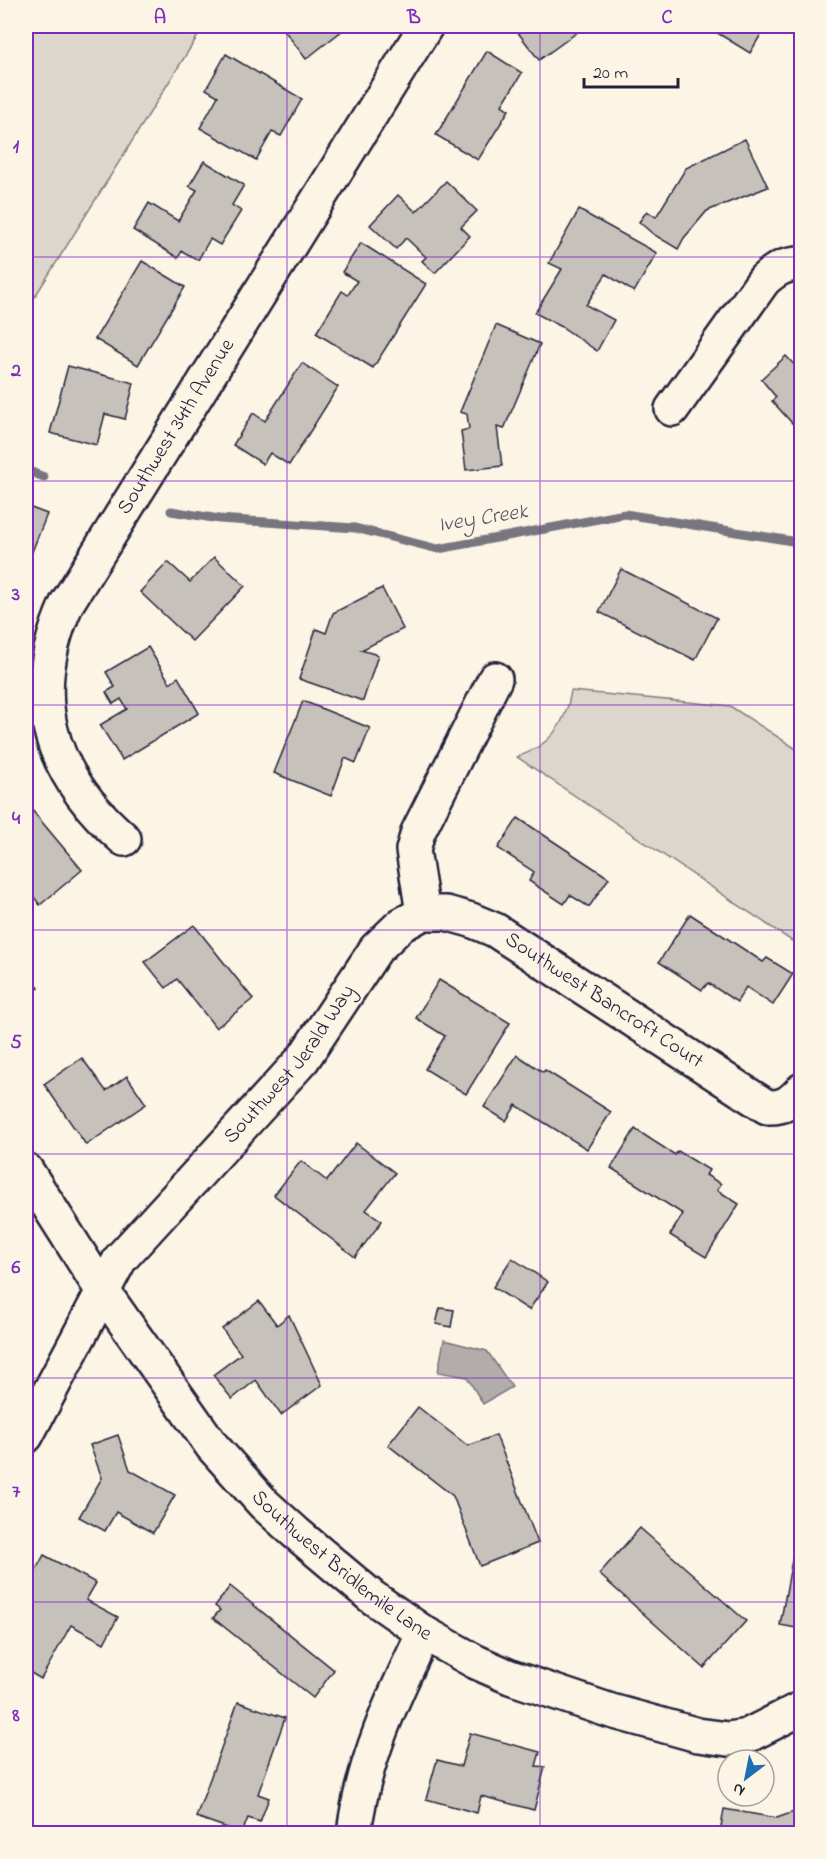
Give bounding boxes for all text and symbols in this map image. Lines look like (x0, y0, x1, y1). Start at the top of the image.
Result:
text: A (154, 4, 166, 33)
text: B (406, 4, 421, 33)
text: C (662, 4, 673, 33)
scale bar (584, 51, 678, 89)
text: 20 m (593, 61, 628, 87)
text: 1 (13, 133, 20, 162)
street label: Southwest 34th Avenue (110, 333, 243, 521)
text: 2 (10, 357, 21, 386)
water label: Ivey Creek (436, 496, 531, 542)
text: 3 (11, 581, 20, 610)
text: 4 (12, 805, 21, 834)
street label: Southwest Bancroft Court (499, 925, 709, 1076)
street label: Southwest Jerald Way (217, 979, 365, 1151)
text: 5 (10, 1029, 22, 1058)
text: 6 (12, 1254, 21, 1283)
text: 7 (12, 1478, 21, 1507)
street label: Southwest Bridlemile Lane (244, 1484, 437, 1649)
text: 8 (11, 1702, 20, 1731)
north arrow (716, 1748, 776, 1808)
text: N (728, 1776, 750, 1802)

